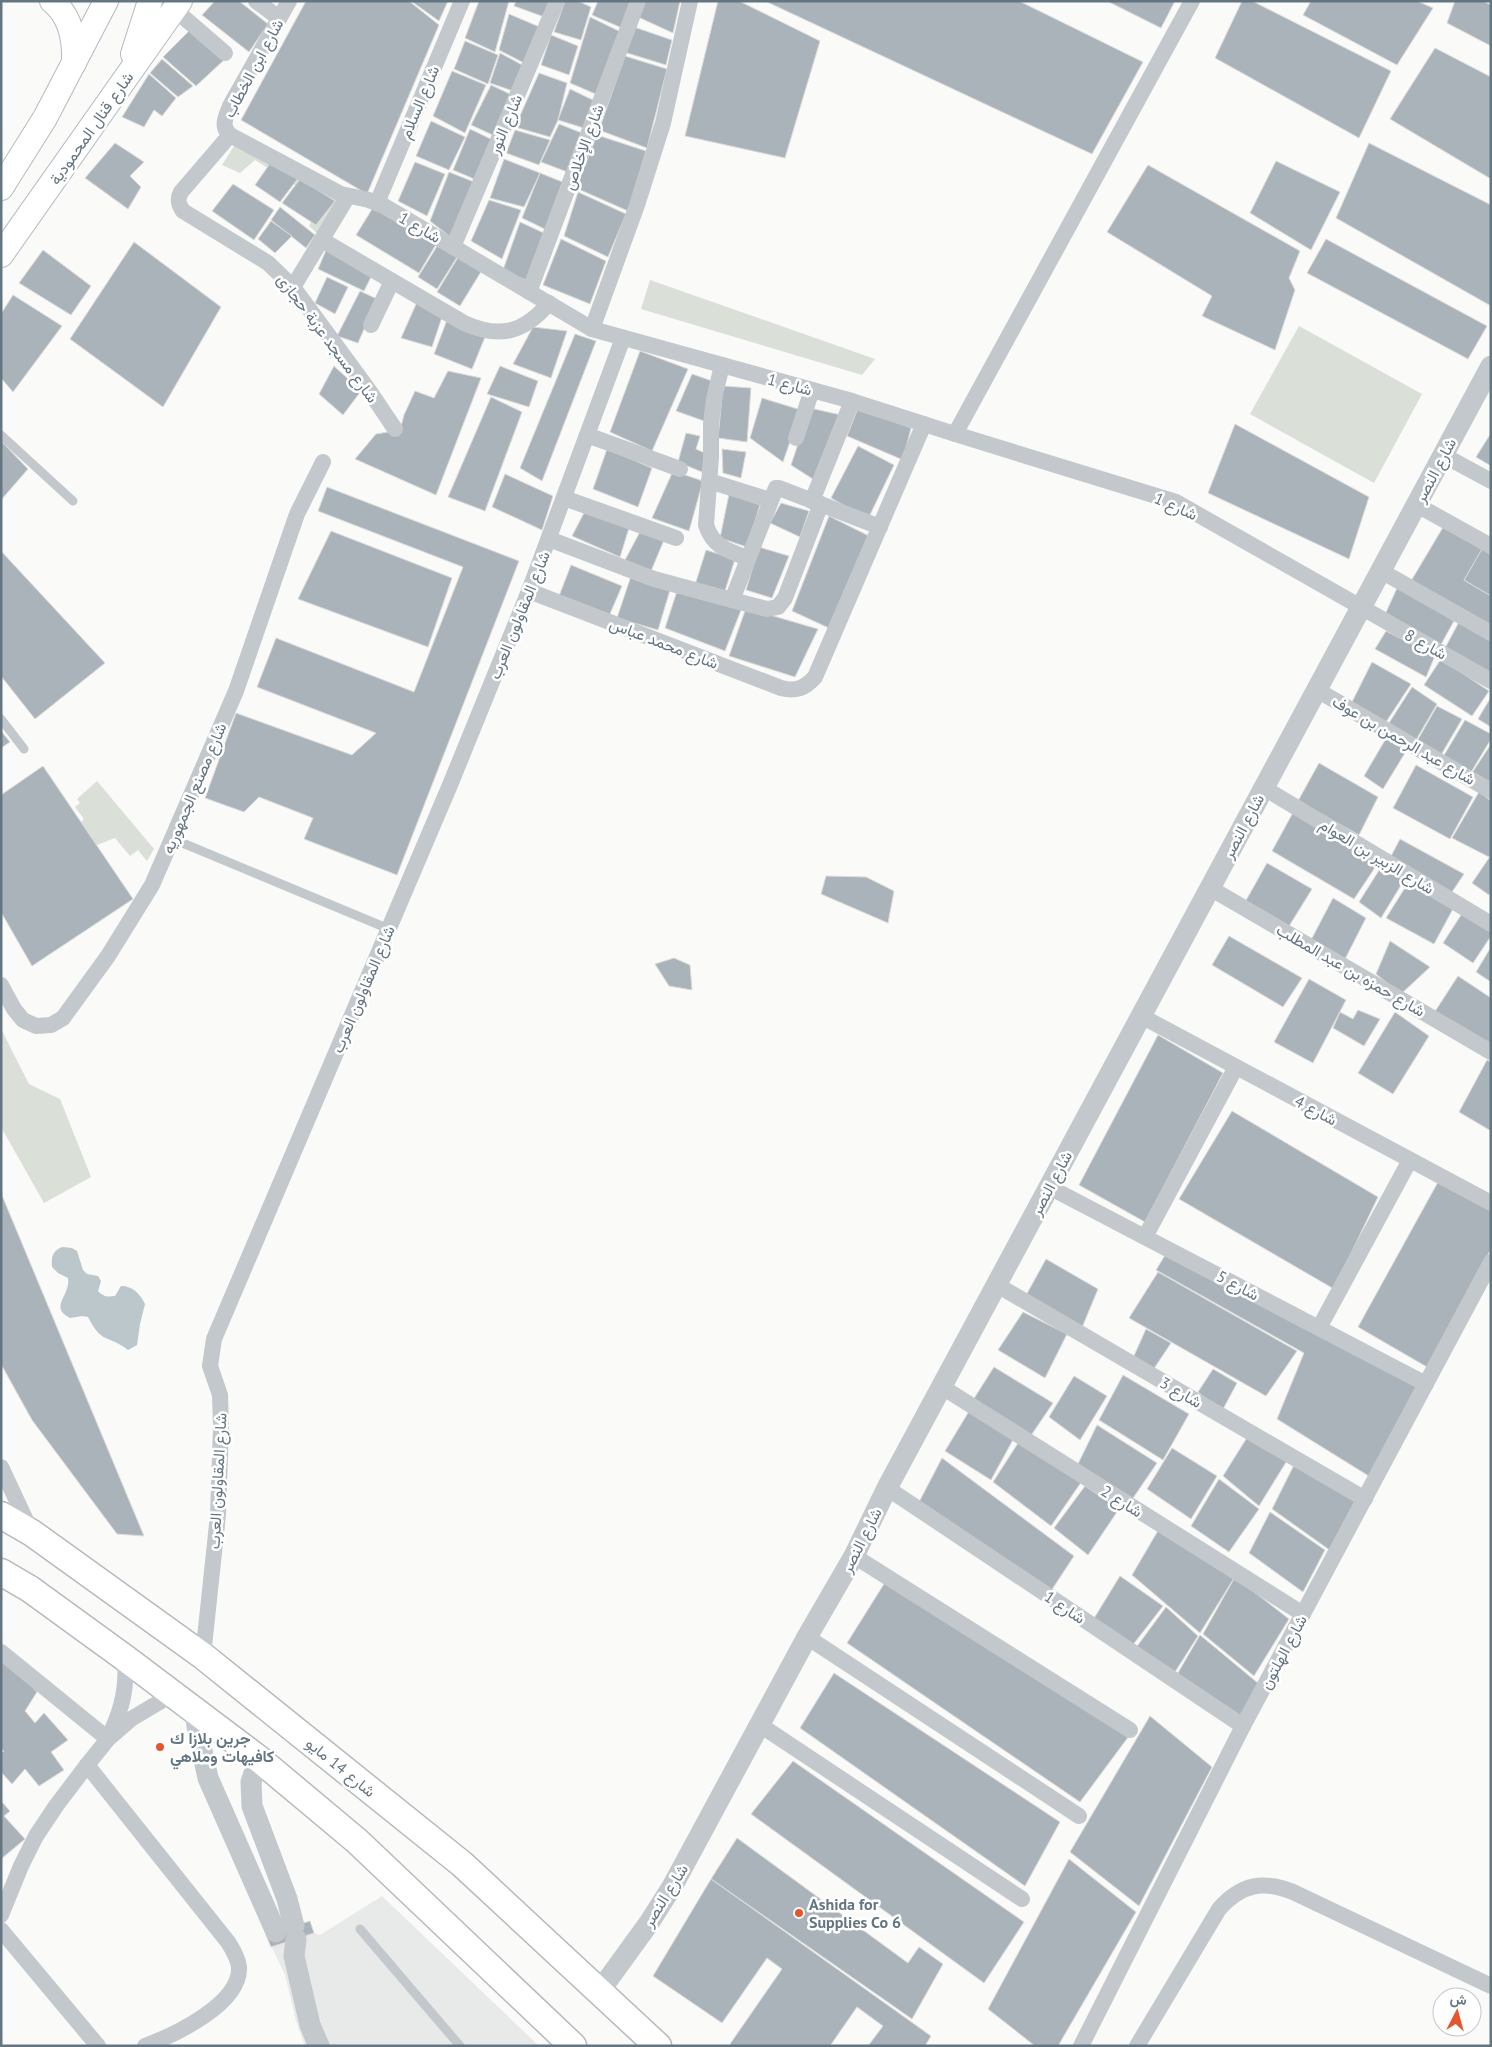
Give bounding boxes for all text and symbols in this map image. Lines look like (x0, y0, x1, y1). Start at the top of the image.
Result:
street label: شارع ابن الخطاب (219, 15, 289, 122)
street label: شارع السلام (395, 62, 445, 142)
street label: شارع قنال المحمودية (45, 68, 139, 190)
street label: شارع النور (483, 91, 528, 158)
street label: شارع الإخلاص (558, 101, 610, 193)
street label: شارع 1 (394, 207, 445, 249)
street label: شارع مسجد عزبة حجازى (271, 270, 383, 408)
street label: شارع 1 (765, 368, 814, 401)
street label: شارع النصر (1409, 434, 1462, 507)
street label: شارع 1 (1150, 488, 1201, 526)
street label: شارع المقاولون العرب (484, 548, 556, 683)
street label: شارع محمد عباس (606, 613, 721, 675)
street label: شارع 8 (1400, 624, 1451, 665)
street label: شارع عبد الرحمن بن عوف (1328, 691, 1479, 791)
street label: شارع مصنع الجمهوريه (157, 720, 232, 857)
street label: شارع النصر (1217, 790, 1270, 863)
street label: شارع الزبير بن العوام (1315, 814, 1438, 900)
street label: شارع حمزه بن عبد المطلب (1272, 919, 1429, 1023)
street label: شارع المقاولون العرب (327, 922, 401, 1056)
street label: شارع 4 (1290, 1091, 1341, 1131)
street label: شارع النصر (1025, 1147, 1078, 1220)
street label: شارع 5 (1212, 1266, 1263, 1306)
street label: شارع 3 (1155, 1372, 1206, 1414)
street label: شارع المقاولون العرب (203, 1412, 233, 1550)
street label: شارع 2 (1096, 1481, 1146, 1523)
street label: شارع النصر (836, 1504, 888, 1578)
street label: شارع 1 (1040, 1586, 1089, 1630)
street label: شارع الهلتون (1255, 1611, 1313, 1694)
place label: جرين بلازا ك كافيهات وملاهي (170, 1728, 274, 1770)
street label: شارع 14 مايو (301, 1733, 380, 1803)
marker: جرين بلازا ك كافيهات وملاهي (154, 1741, 166, 1753)
street label: شارع النصر (637, 1860, 694, 1932)
place label: Ashida for Supplies Co 6 (809, 1894, 901, 1932)
marker: Ashida for Supplies Co 6 (793, 1907, 805, 1919)
north arrow (1432, 1987, 1482, 2037)
text: ش (1449, 1989, 1468, 2009)

